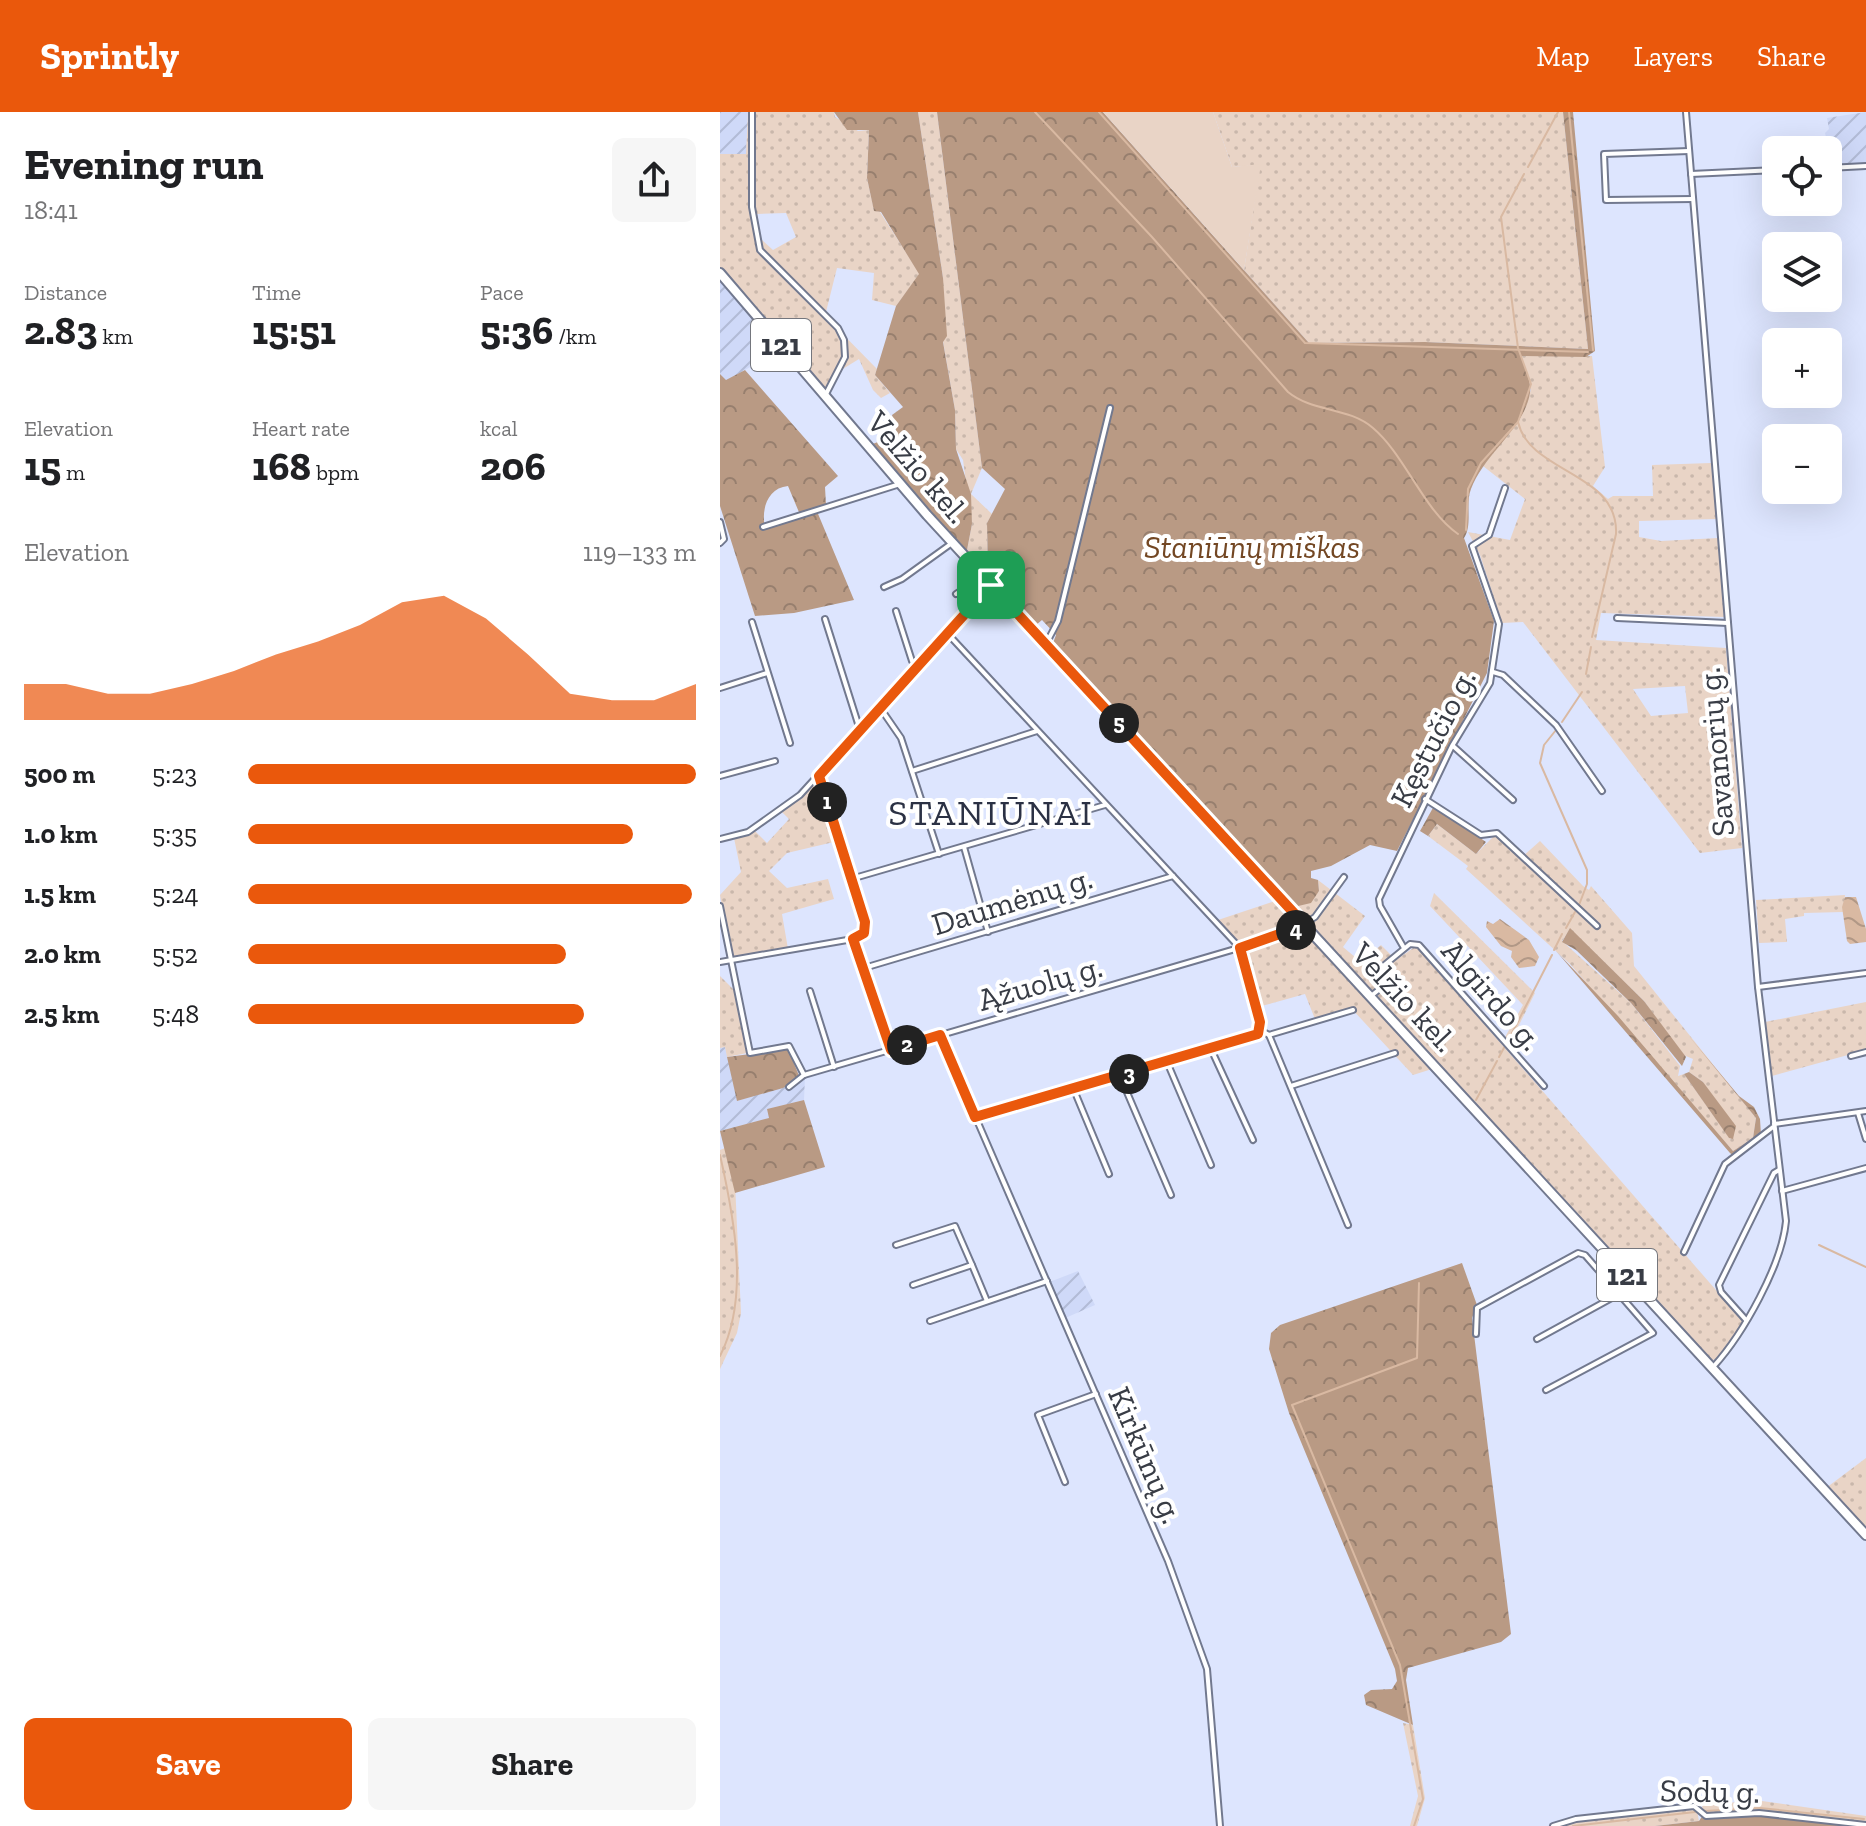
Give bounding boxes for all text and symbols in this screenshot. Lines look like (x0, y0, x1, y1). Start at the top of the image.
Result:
text: Sprintly (40, 33, 179, 79)
text: Map (1536, 40, 1590, 73)
text: Layers (1634, 40, 1713, 73)
text: Share (1757, 40, 1826, 73)
map controls (1762, 136, 1842, 504)
button: locate (1762, 136, 1842, 216)
text: Evening run (24, 137, 264, 190)
button: share (612, 138, 696, 222)
text: 18:41 (24, 194, 78, 226)
button: layers (1762, 232, 1842, 312)
text: Distance (24, 279, 107, 306)
text: Time (252, 279, 301, 306)
text: Pace (480, 279, 524, 306)
text: 2.83 (24, 306, 97, 354)
text: 15:51 (252, 306, 336, 354)
text: 5:36 (480, 306, 554, 354)
road number: 121 (751, 319, 811, 371)
text: km (97, 323, 133, 350)
text: /km (554, 323, 596, 350)
button: + (1762, 328, 1842, 408)
street label: Velžio kel. (858, 402, 977, 531)
text: Elevation (24, 415, 113, 442)
text: Heart rate (252, 415, 350, 442)
text: kcal (480, 415, 518, 442)
button: − (1762, 424, 1842, 504)
text: 15 (24, 442, 61, 490)
text: 168 (252, 442, 311, 490)
text: 206 (480, 442, 546, 490)
text: m (61, 459, 85, 486)
text: bpm (311, 459, 359, 486)
park label: Staniūnų miškas (1144, 528, 1360, 566)
text: Elevation (24, 536, 129, 568)
text: 119–133 m (583, 536, 696, 568)
pin (957, 551, 1025, 619)
icon: arrive (969, 563, 1013, 607)
street label: Kęstučio g. (1382, 663, 1484, 813)
street label: Savanorių g. (1690, 666, 1742, 838)
pin: 5 (1099, 703, 1139, 743)
text: 5 (1113, 709, 1125, 736)
text: 500 m (24, 758, 95, 790)
text: 5:23 (152, 758, 197, 790)
pin: 1 (807, 782, 847, 822)
text: 1 (823, 788, 831, 815)
district label: STANIŪNAI (888, 791, 1094, 834)
text: 1.0 km (24, 818, 97, 850)
text: 5:35 (152, 818, 197, 850)
street label: Daumėnų g. (927, 859, 1097, 943)
text: 1.5 km (24, 878, 96, 910)
text: 5:24 (152, 878, 199, 910)
pin: 4 (1276, 910, 1316, 950)
text: 4 (1290, 916, 1302, 943)
street label: Algirdo g. (1434, 932, 1550, 1058)
street label: Velžio kel. (1343, 934, 1464, 1060)
text: 2.0 km (24, 938, 101, 970)
text: 5:52 (152, 938, 198, 970)
street label: Ąžuolų g. (973, 947, 1107, 1019)
text: 2.5 km (24, 998, 99, 1030)
text: 5:48 (152, 998, 199, 1030)
pin: 2 (887, 1025, 927, 1065)
text: 2 (901, 1031, 913, 1058)
pin: 3 (1109, 1054, 1149, 1094)
text: 3 (1123, 1060, 1135, 1087)
road number: 121 (1597, 1249, 1657, 1301)
street label: Kirkūnų g. (1100, 1381, 1192, 1529)
button: Save (24, 1718, 352, 1810)
button: Share (368, 1718, 696, 1810)
street label: Sodų g. (1660, 1771, 1760, 1811)

